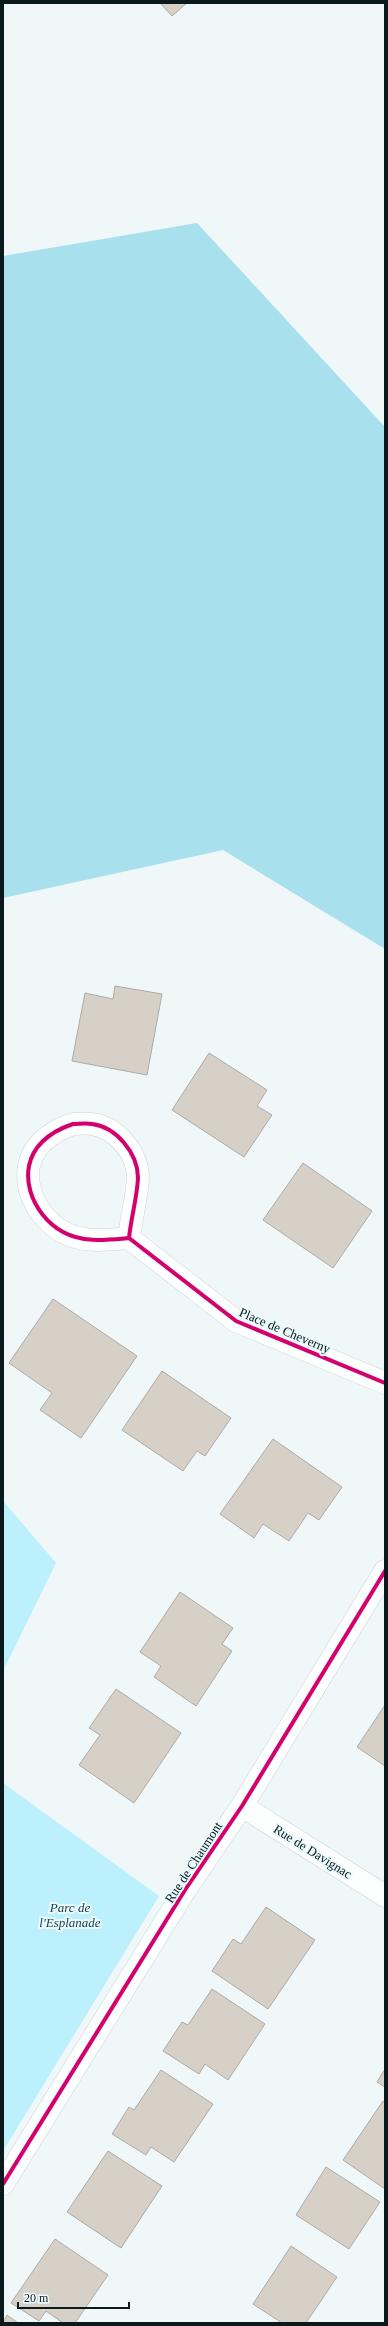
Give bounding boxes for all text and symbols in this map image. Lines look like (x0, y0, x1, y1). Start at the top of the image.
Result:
street label: Place de Cheverny (237, 1305, 333, 1357)
street label: Rue de Chaumont (162, 1819, 225, 1906)
street label: Rue de Davignac (271, 1821, 355, 1882)
park label: Parc de l'Esplanade (39, 1900, 101, 1930)
scale bar (18, 2284, 129, 2310)
text: 20 m (24, 2291, 49, 2305)

